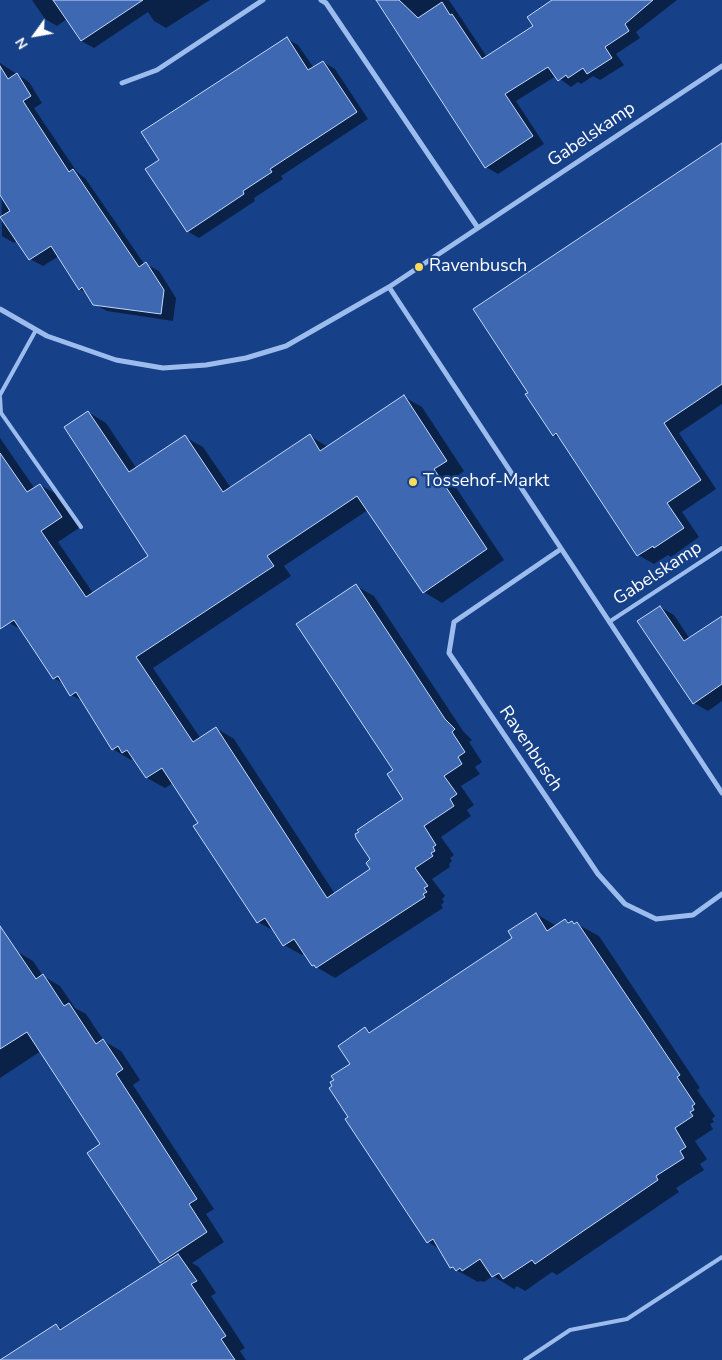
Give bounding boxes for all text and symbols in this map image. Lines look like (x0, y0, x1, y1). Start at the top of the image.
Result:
north arrow (10, 10, 60, 60)
text: N (11, 34, 33, 53)
street label: Gabelskamp (544, 98, 640, 172)
place label: Ravenbusch (429, 256, 527, 278)
marker: Ravenbusch (413, 261, 425, 273)
place label: Tossehof-Markt (423, 471, 549, 493)
marker: Tossehof-Markt (407, 476, 419, 488)
street label: Gabelskamp (610, 537, 706, 611)
street label: Ravenbusch (494, 702, 566, 796)

